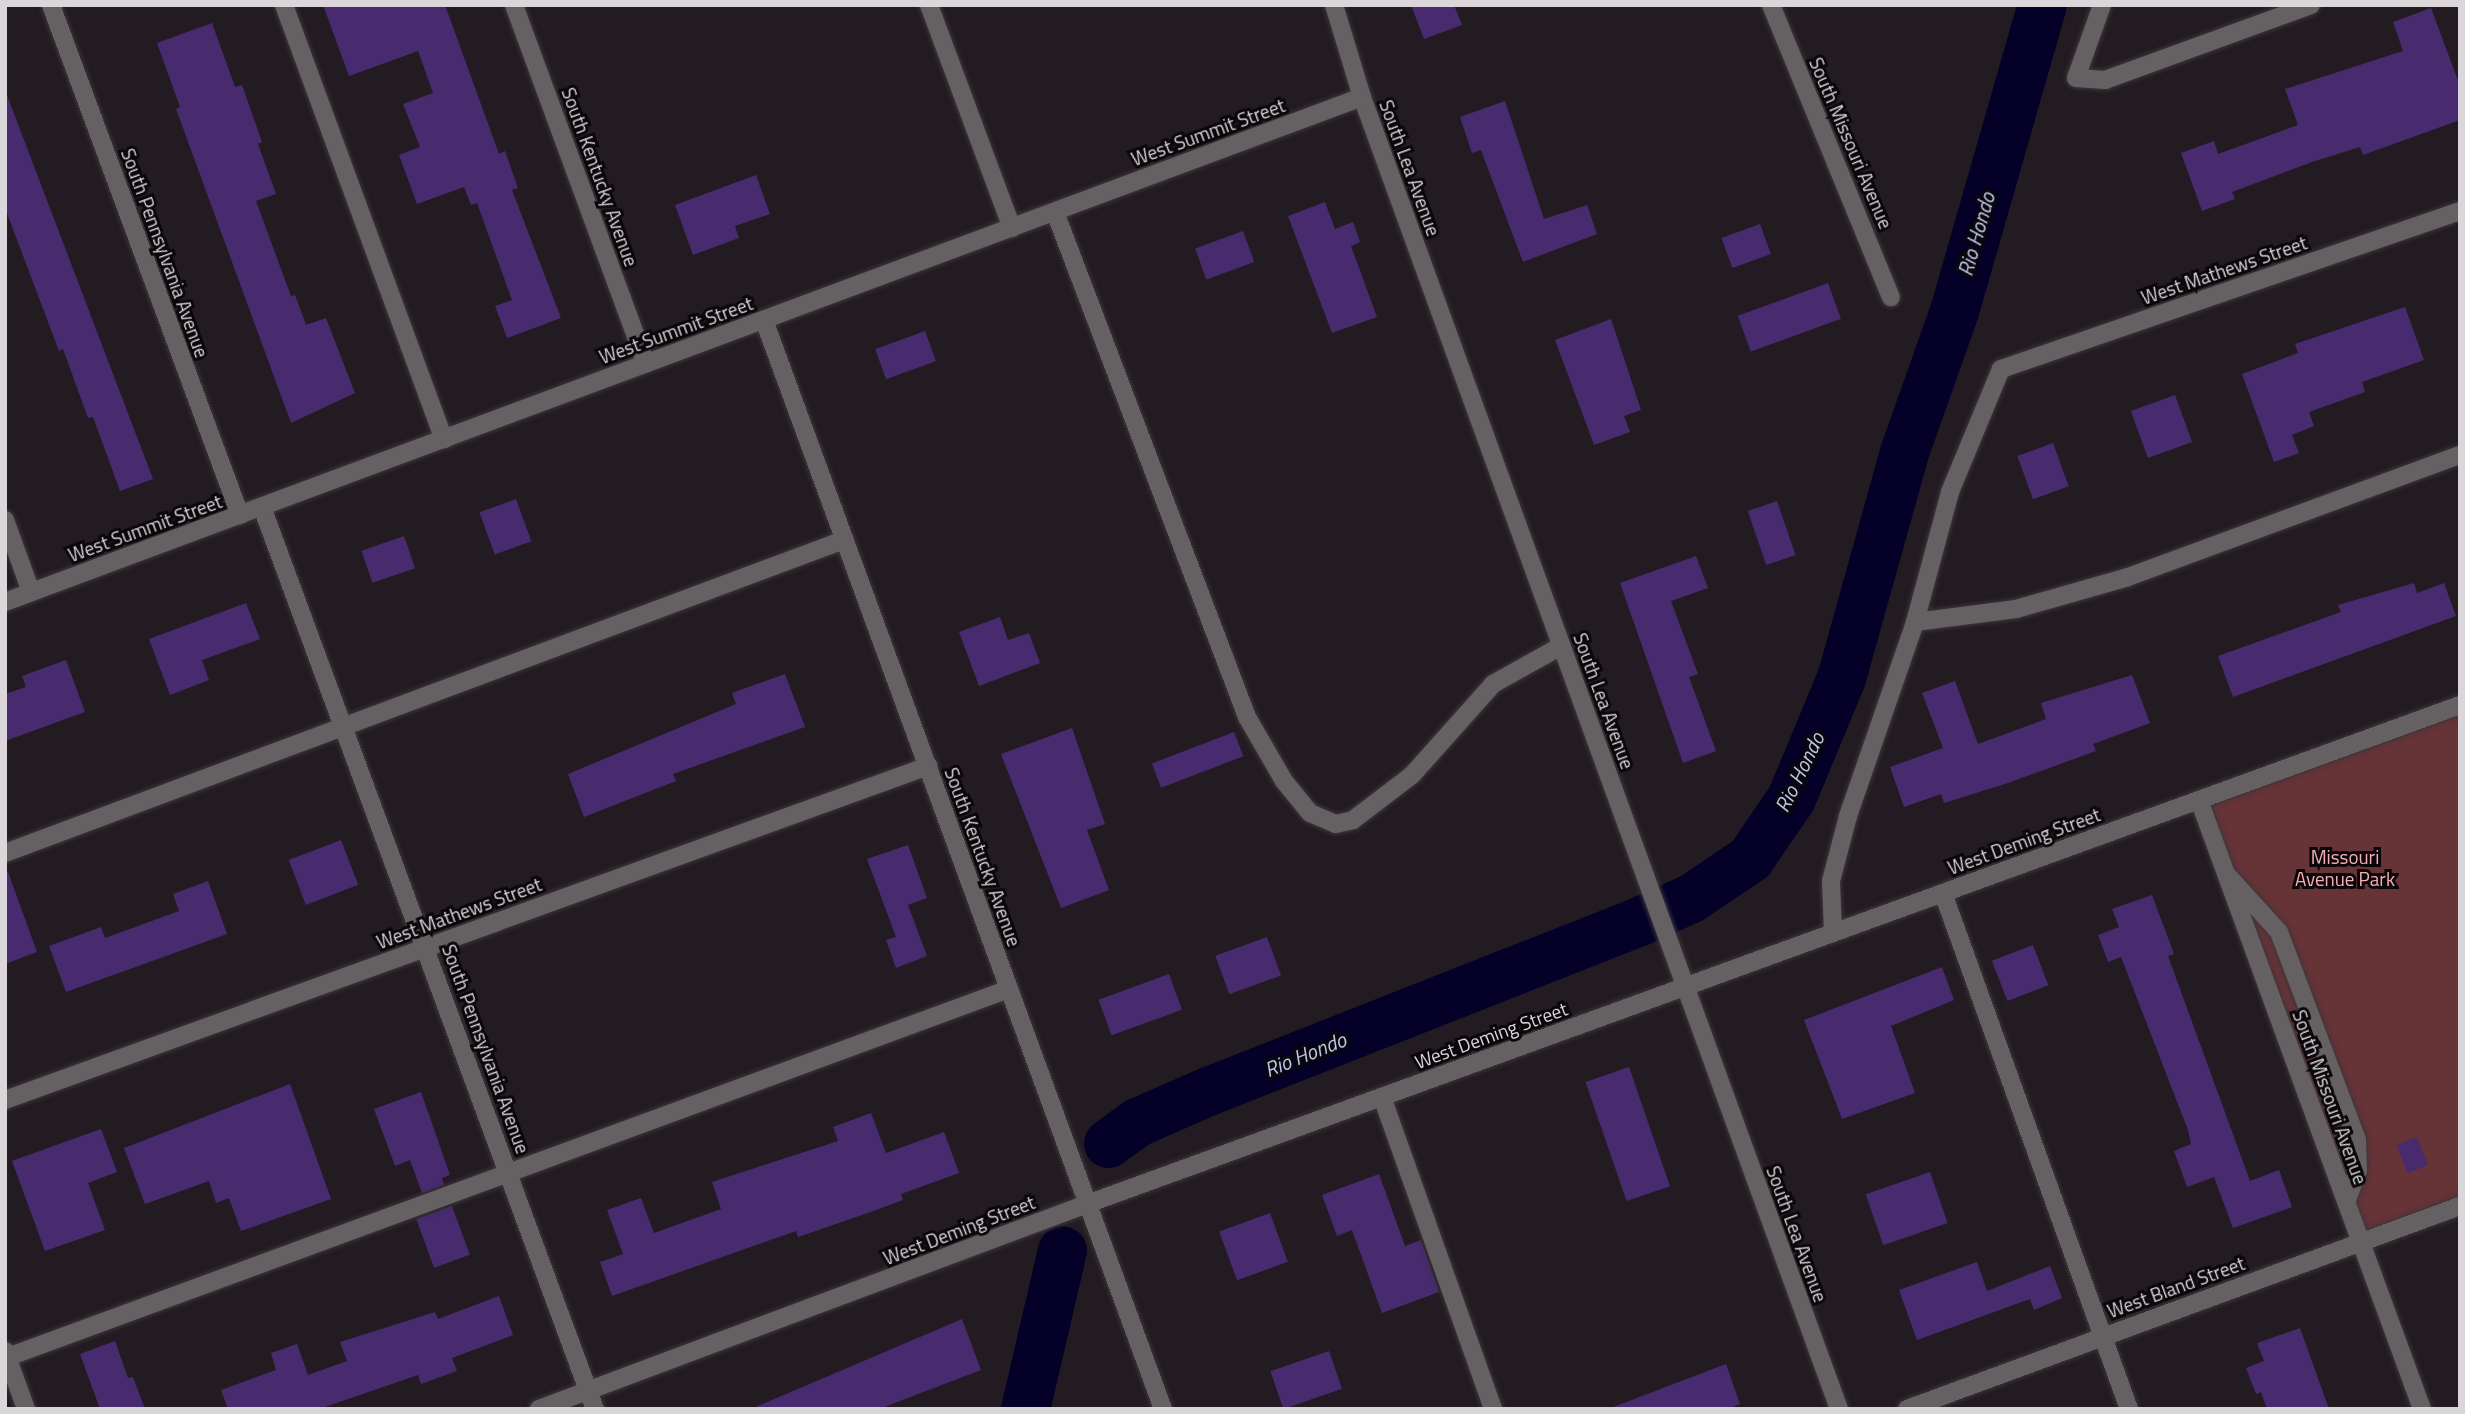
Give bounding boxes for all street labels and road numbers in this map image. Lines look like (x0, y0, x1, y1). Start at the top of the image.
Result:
street label: South Missouri Avenue (1805, 54, 1897, 232)
street label: South Kentucky Avenue (557, 84, 643, 270)
street label: West Summit Street (1128, 94, 1288, 170)
street label: South Lea Avenue (1375, 97, 1445, 239)
street label: South Pennsylvania Avenue (117, 145, 213, 361)
street label: West Mathews Street (2138, 231, 2310, 309)
street label: West Summit Street (596, 292, 756, 368)
street label: West Summit Street (65, 490, 225, 566)
street label: South Lea Avenue (1569, 630, 1639, 772)
street label: South Kentucky Avenue (940, 764, 1026, 950)
street label: West Deming Street (1945, 803, 2103, 879)
street label: West Mathews Street (373, 873, 545, 953)
street label: South Pennsylvania Avenue (438, 941, 534, 1157)
street label: West Deming Street (1412, 997, 1570, 1073)
street label: South Missouri Avenue (2288, 1007, 2372, 1187)
street label: South Lea Avenue (1762, 1163, 1832, 1305)
street label: West Deming Street (880, 1191, 1038, 1269)
street label: West Bland Street (2104, 1252, 2248, 1322)

